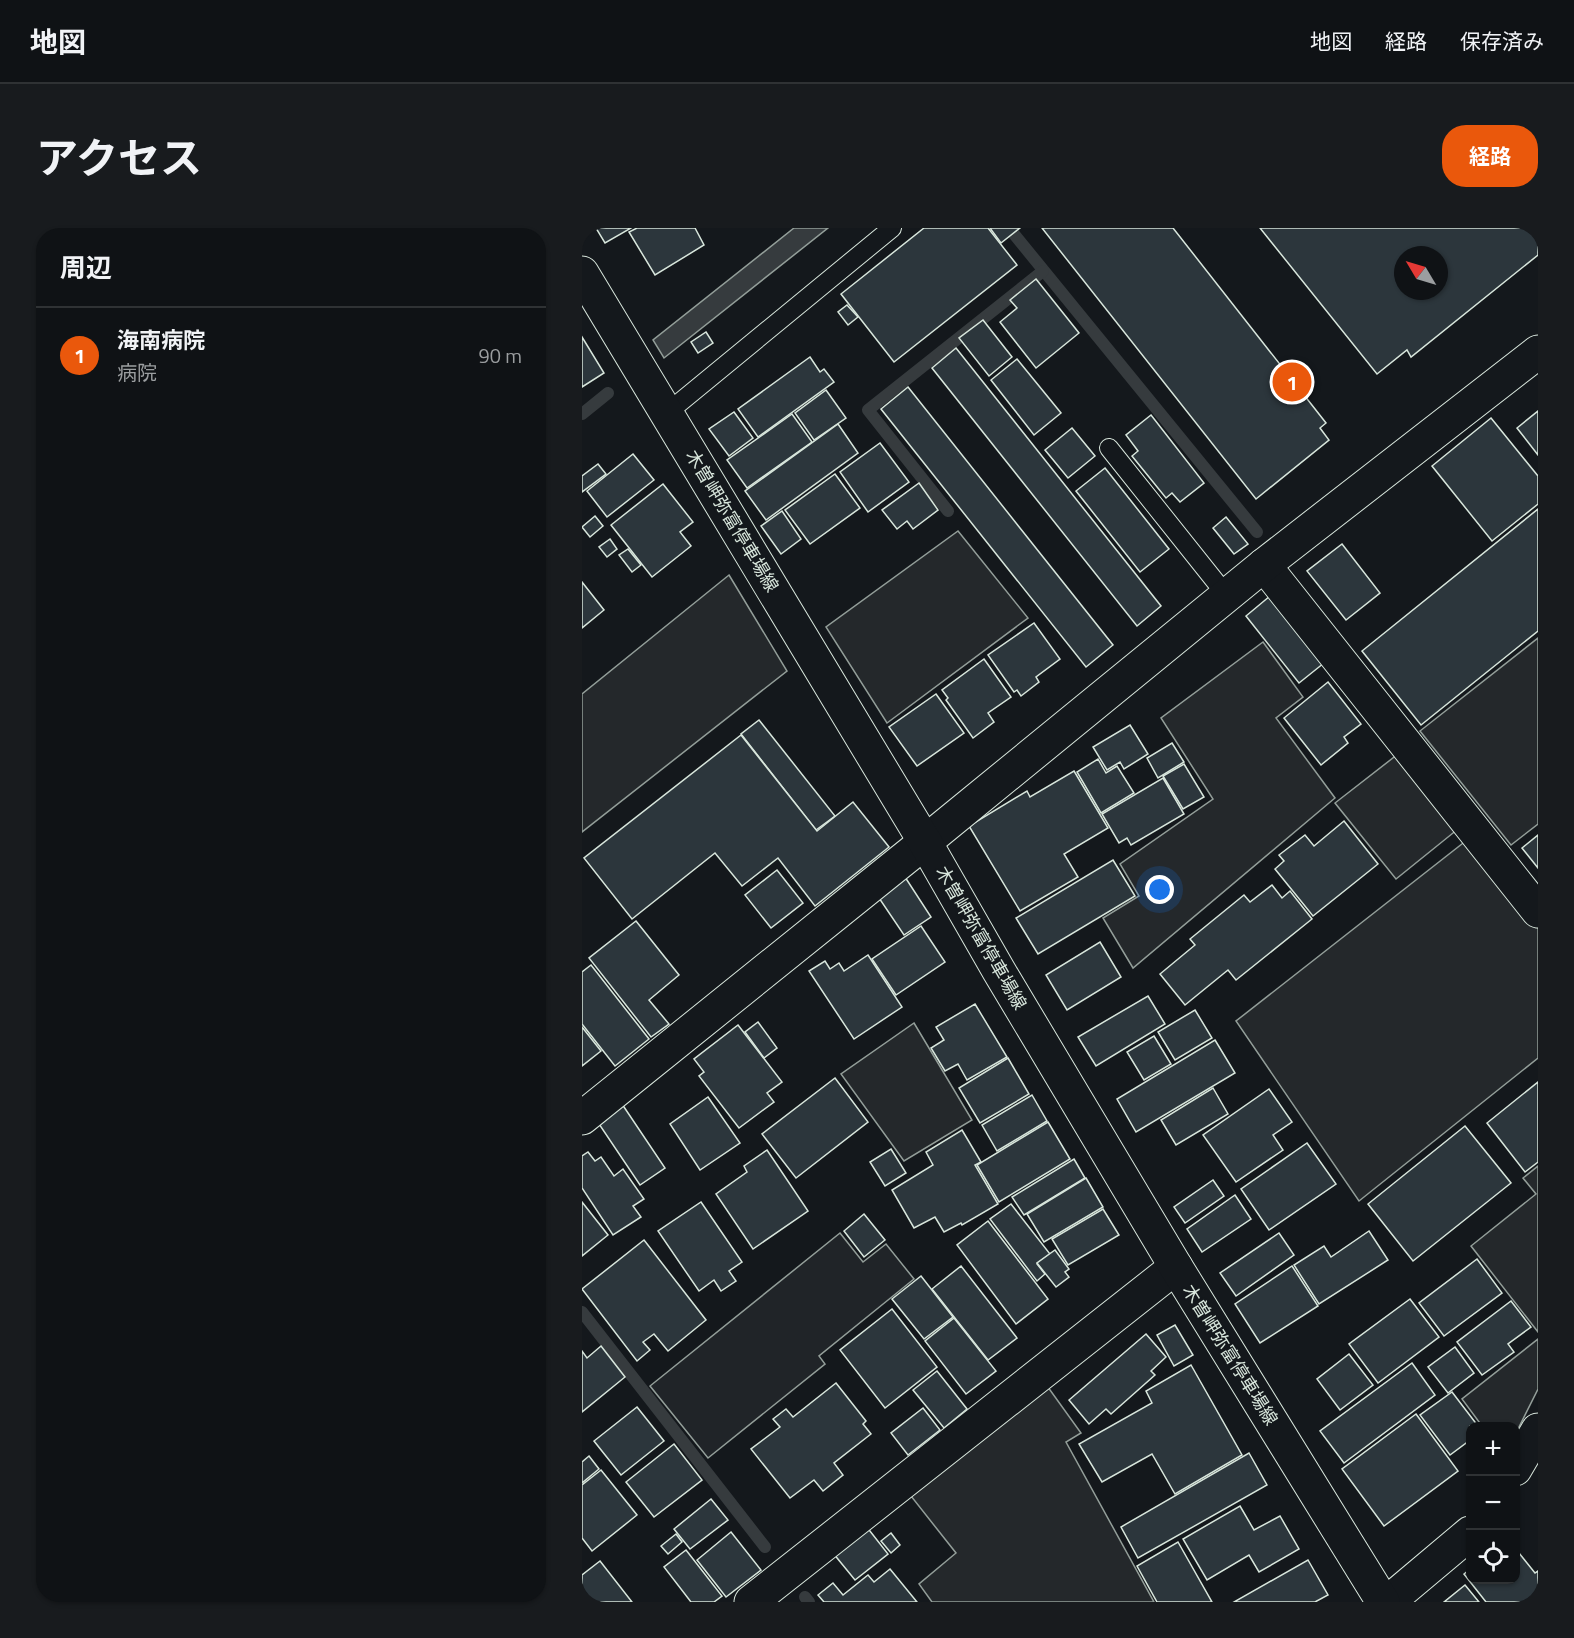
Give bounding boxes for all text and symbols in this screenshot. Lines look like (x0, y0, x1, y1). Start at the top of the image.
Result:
text: 地図 (30, 20, 86, 63)
text: 地図 (1310, 25, 1352, 57)
text: 経路 (1385, 25, 1427, 57)
text: 保存済み (1460, 25, 1544, 57)
text: アクセス (36, 125, 202, 189)
button: 経路 (1442, 125, 1538, 187)
north arrow (1394, 246, 1448, 300)
text: 周辺 (60, 248, 112, 287)
text: 海南病院 (117, 323, 205, 357)
text: 1 (74, 340, 85, 371)
text: 90 m (478, 340, 522, 371)
text: 病院 (117, 357, 157, 388)
pin: 1 (1272, 360, 1312, 404)
street label: 木曽岬弥富停車場線 (679, 444, 786, 597)
street label: 木曽岬弥富停車場線 (929, 861, 1034, 1015)
your location (1145, 875, 1174, 904)
street label: 木曽岬弥富停車場線 (1176, 1279, 1285, 1431)
map controls (1466, 1422, 1520, 1584)
button: + (1466, 1422, 1520, 1476)
button: − (1466, 1476, 1520, 1530)
button: locate (1466, 1530, 1520, 1584)

